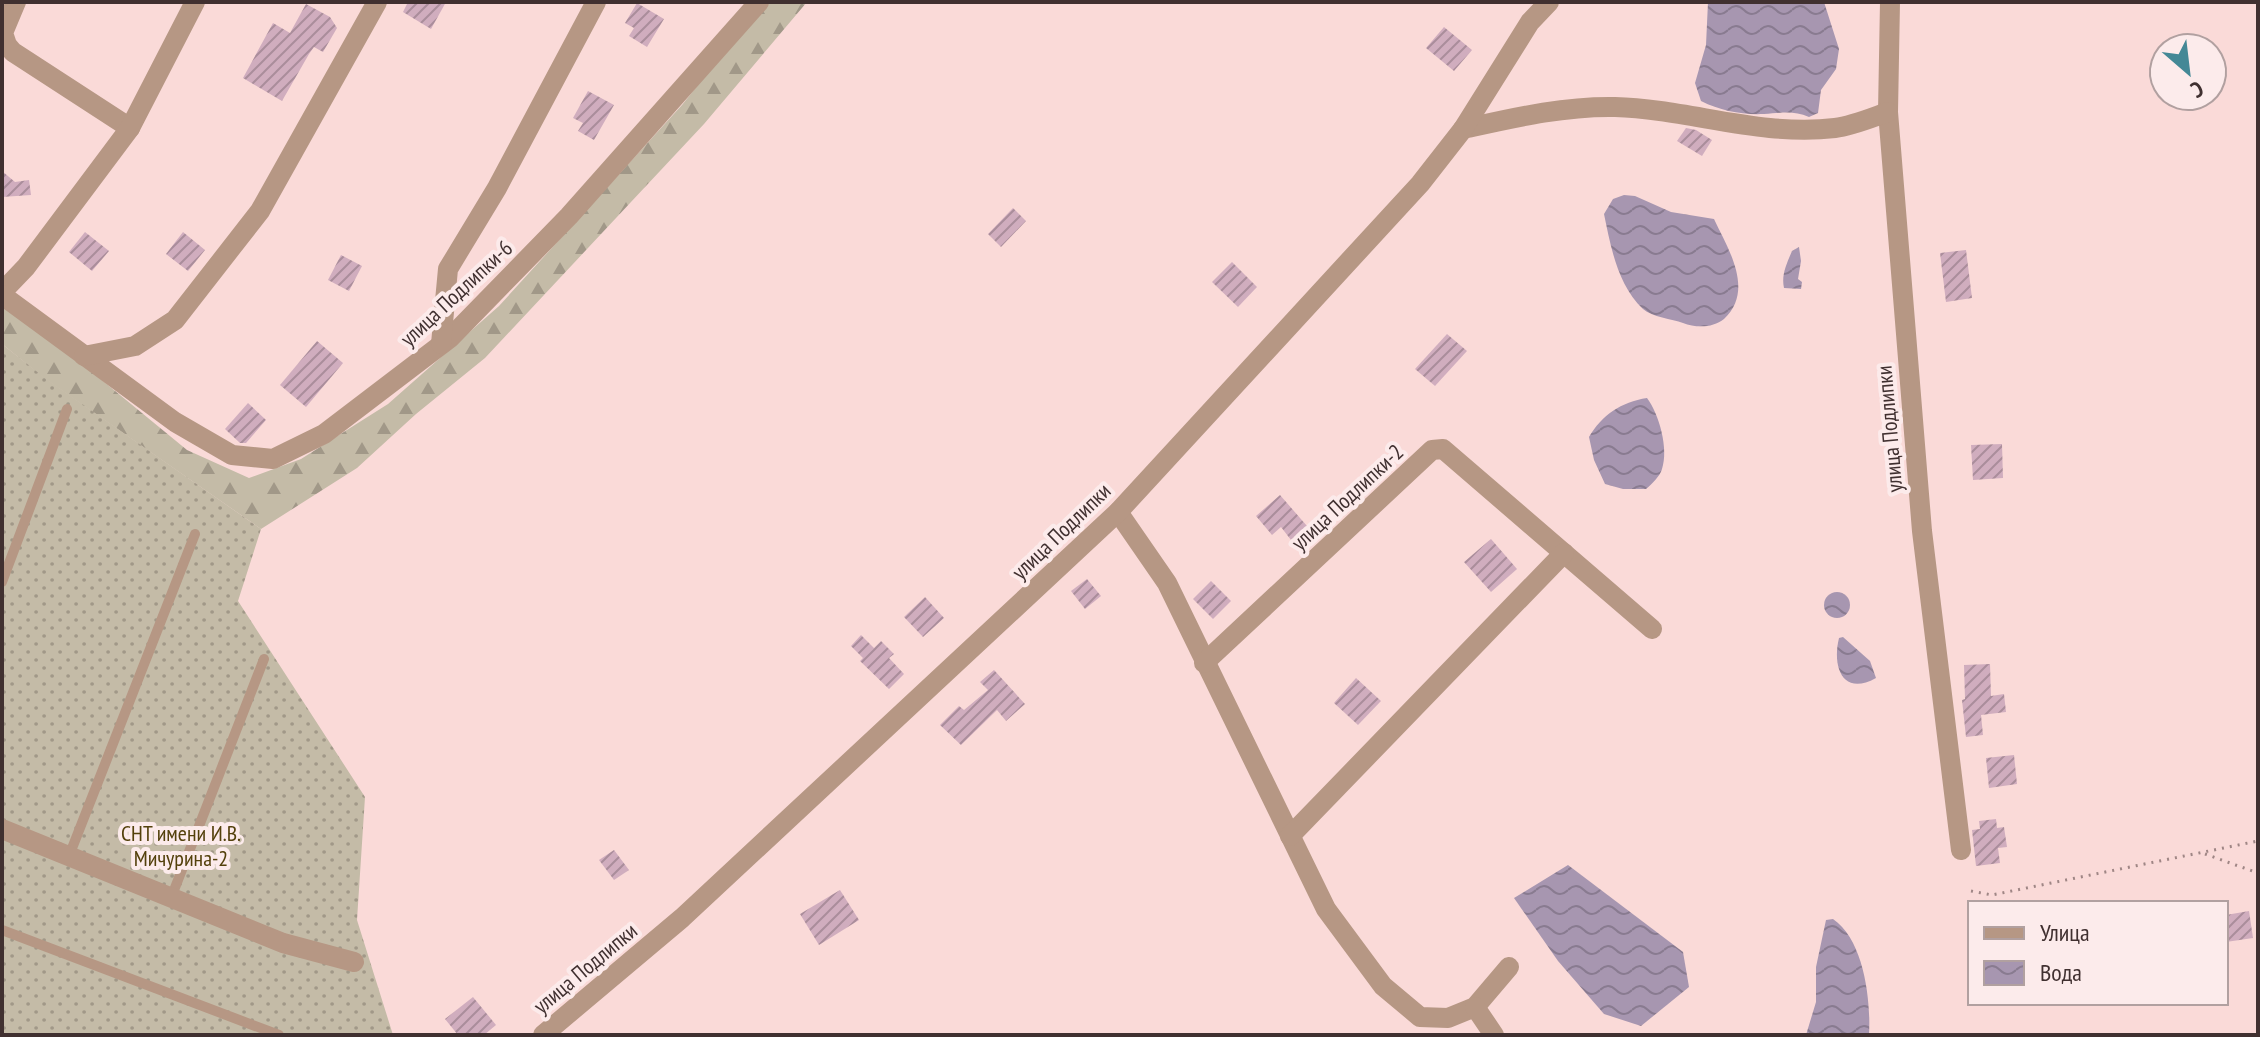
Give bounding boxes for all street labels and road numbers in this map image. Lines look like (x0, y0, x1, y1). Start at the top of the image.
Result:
street label: улица Подлипки-6 (394, 234, 518, 352)
street label: улица Подлипки (1870, 364, 1908, 494)
street label: улица Подлипки-2 (1285, 438, 1409, 556)
street label: улица Подлипки (1006, 477, 1116, 585)
street label: улица Подлипки (527, 916, 643, 1020)

